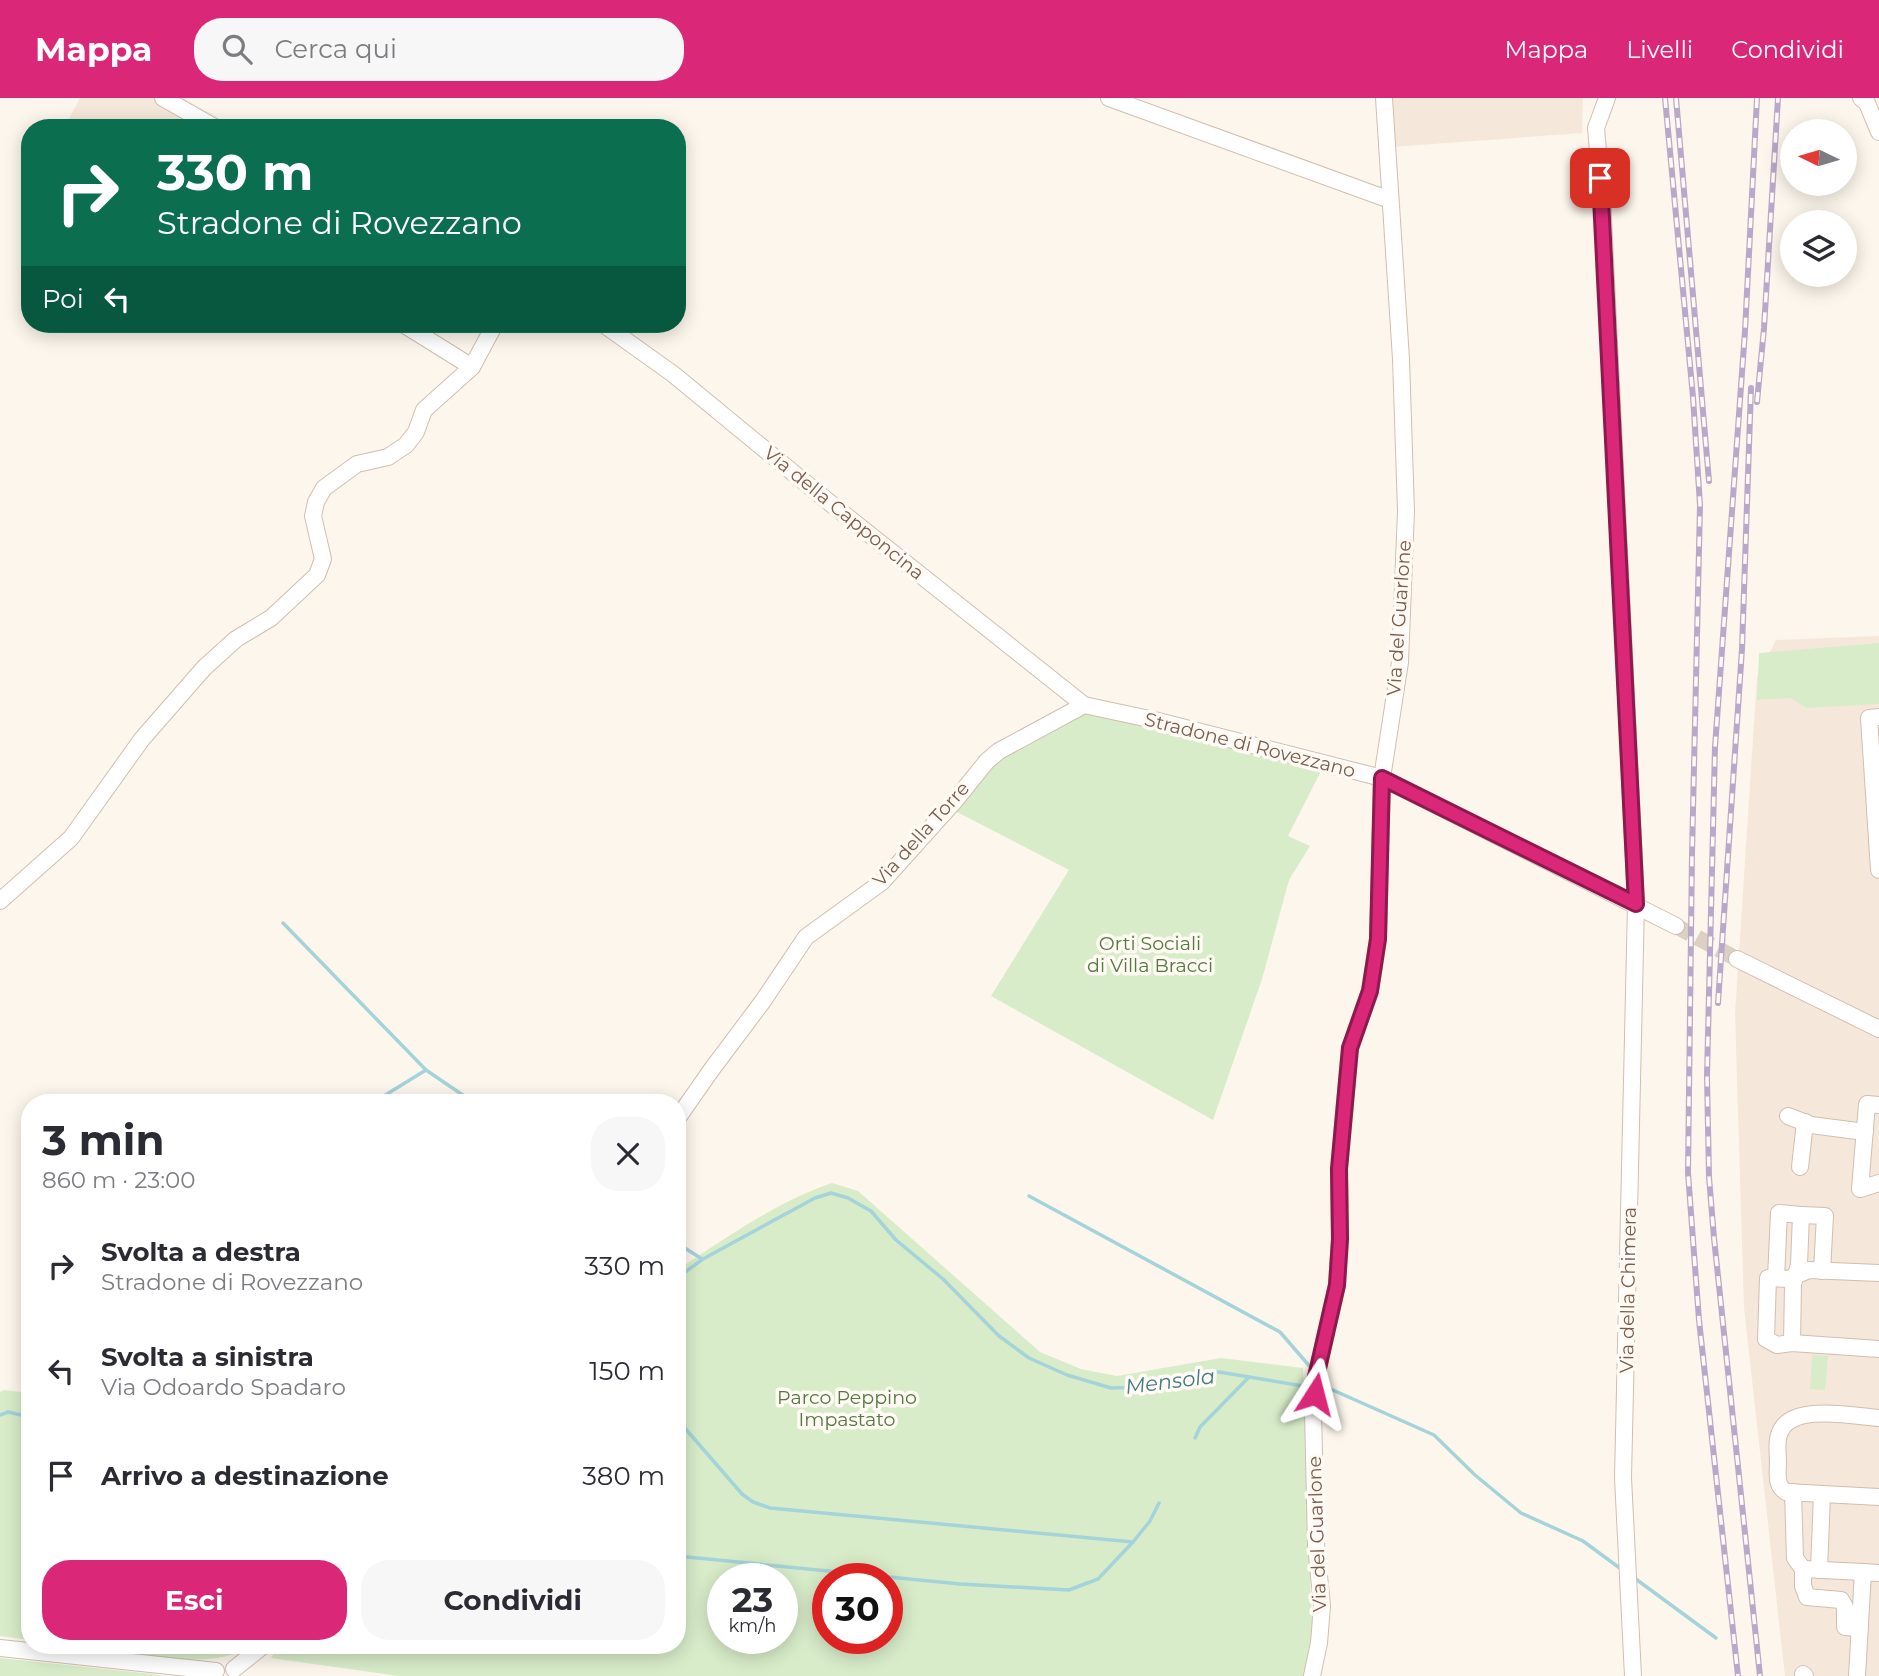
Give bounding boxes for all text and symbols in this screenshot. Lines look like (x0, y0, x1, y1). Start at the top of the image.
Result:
search box (194, 18, 684, 81)
text: Mappa (35, 29, 152, 69)
icon: search (218, 30, 256, 68)
text: Cerca qui (274, 33, 397, 65)
text: Mappa (1505, 35, 1588, 64)
text: Livelli (1626, 35, 1693, 64)
text: Condividi (1731, 35, 1844, 64)
north arrow (1780, 119, 1857, 196)
map controls (1780, 119, 1857, 287)
text: 330 m (157, 143, 313, 202)
icon: right (42, 147, 133, 238)
pin (1570, 148, 1630, 208)
icon: arrive (1581, 159, 1619, 197)
text: Stradone di Rovezzano (157, 203, 522, 242)
button: layers (1780, 210, 1857, 287)
icon: left (98, 280, 136, 318)
text: Poi (42, 283, 84, 315)
street label: Via della Capponcina (759, 441, 929, 585)
street label: Via del Guarlone (1382, 539, 1416, 697)
street label: Stradone di Rovezzano (1142, 708, 1358, 782)
street label: Via della Torre (868, 777, 974, 891)
park label: Orti Sociali di Villa Bracci (1087, 932, 1213, 977)
text: 3 min (42, 1114, 164, 1166)
button: close (591, 1117, 665, 1191)
text: 860 m · 23:00 (42, 1166, 196, 1194)
street label: Via della Chimera (1615, 1207, 1641, 1373)
text: Svolta a destra (101, 1236, 301, 1268)
icon: right (42, 1247, 80, 1285)
text: 330 m (584, 1250, 665, 1282)
text: Stradone di Rovezzano (101, 1268, 363, 1296)
text: Svolta a sinistra (101, 1341, 314, 1373)
icon: left (42, 1352, 80, 1390)
text: 150 m (589, 1355, 665, 1387)
position arrow (1278, 1357, 1352, 1431)
water label: Mensola (1124, 1363, 1216, 1399)
text: Via Odoardo Spadaro (101, 1373, 346, 1401)
park label: Parco Peppino Impastato (777, 1386, 917, 1431)
street label: Via del Guarlone (1303, 1456, 1331, 1612)
icon: arrive (42, 1457, 80, 1495)
text: Arrivo a destinazione (101, 1460, 389, 1492)
text: 380 m (582, 1460, 665, 1492)
button: Esci (42, 1560, 347, 1640)
button: Condividi (361, 1560, 665, 1640)
speed limit sign: 30 (812, 1563, 903, 1654)
text: 23 (732, 1578, 773, 1621)
text: km/h (728, 1615, 777, 1637)

